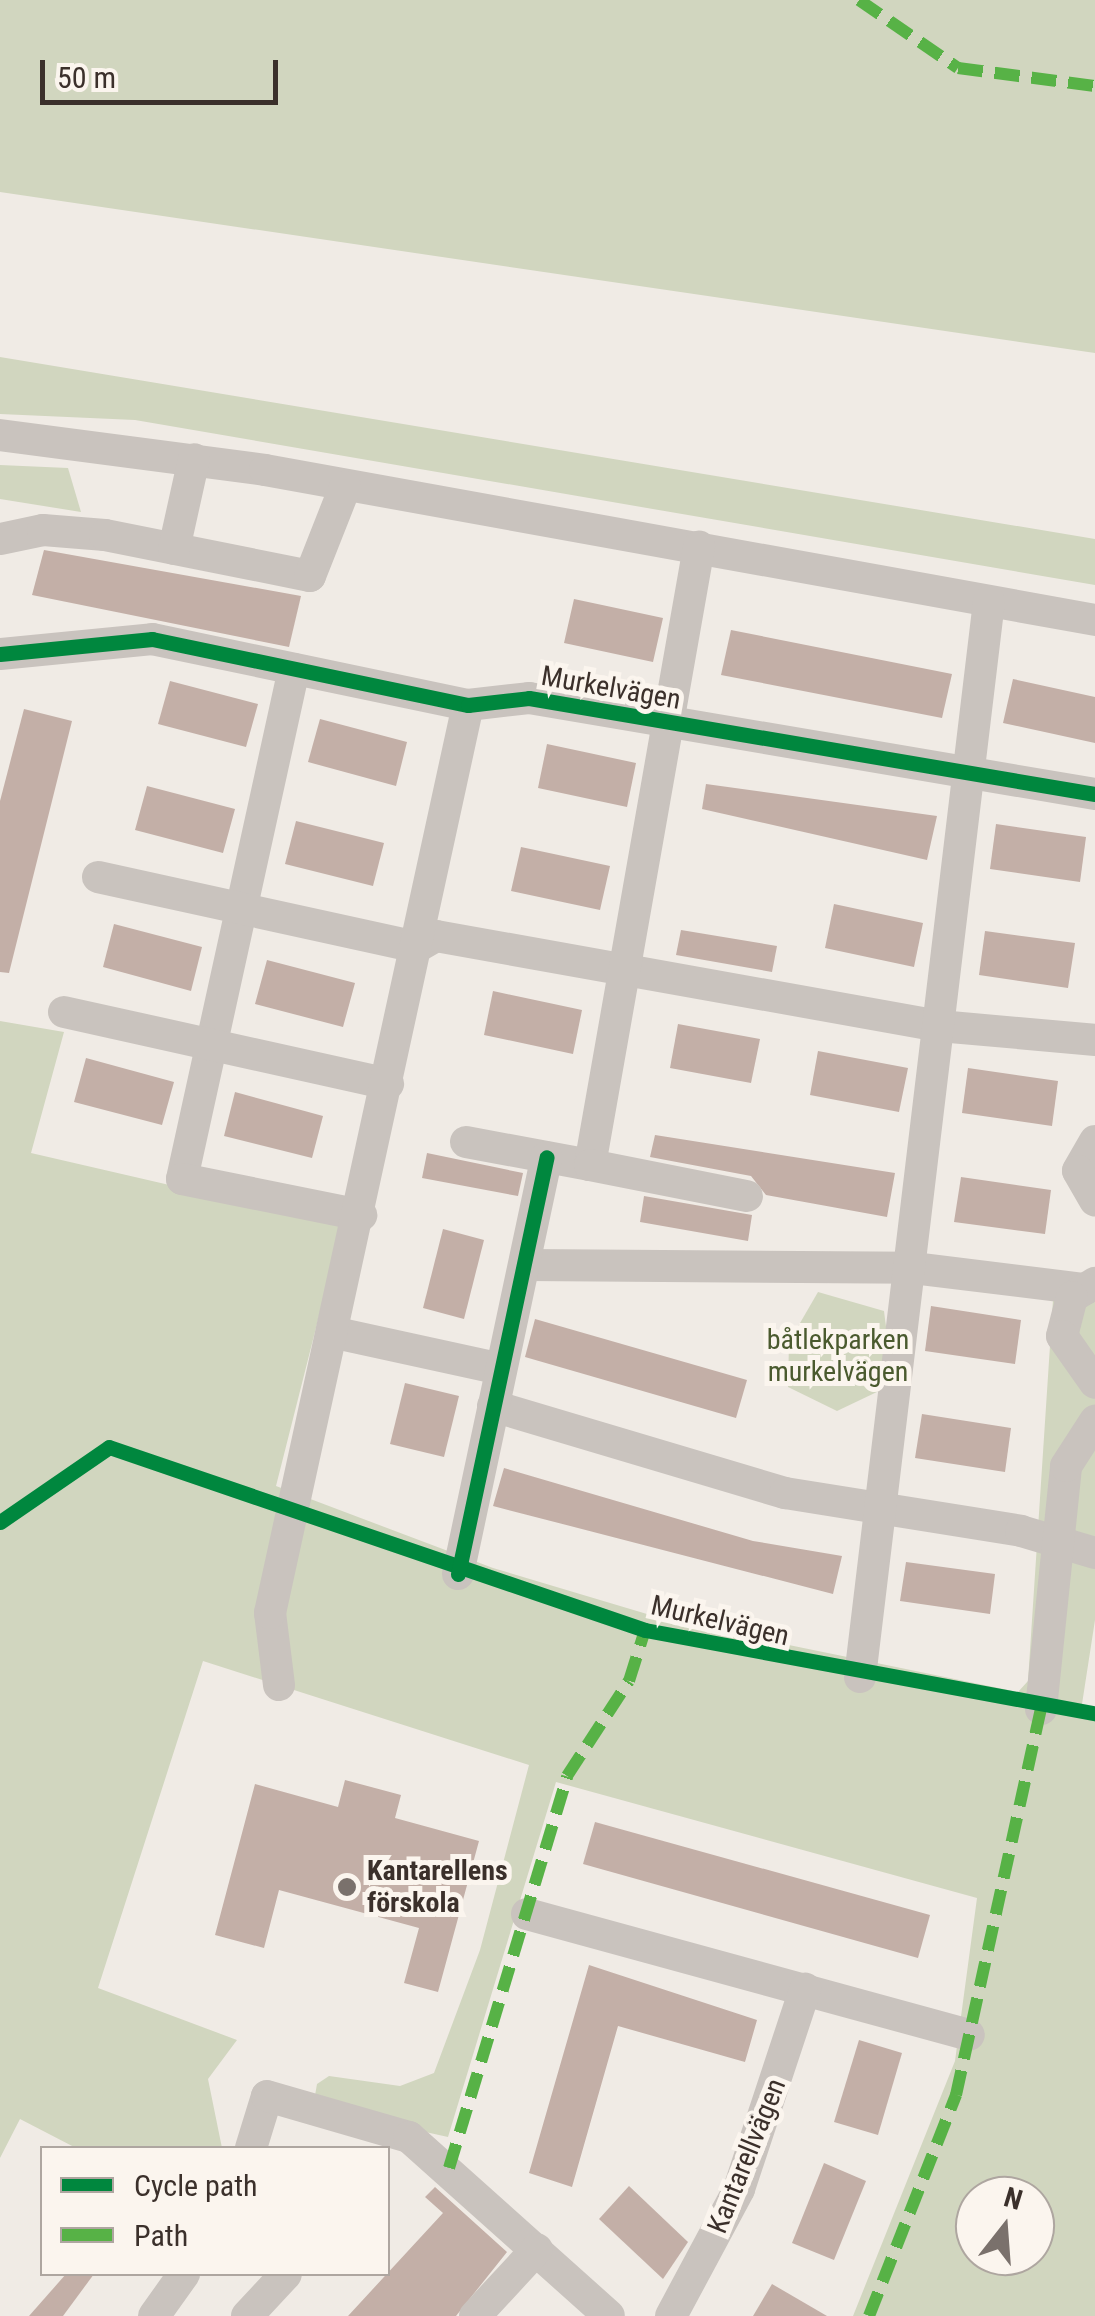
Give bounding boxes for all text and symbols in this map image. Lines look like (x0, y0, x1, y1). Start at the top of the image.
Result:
scale bar (45, 40, 282, 102)
text: 50 m (57, 60, 116, 95)
street label: Murkelvägen (539, 659, 683, 717)
park label: båtlekparken murkelvägen (767, 1323, 909, 1389)
street label: Murkelvägen (648, 1589, 792, 1653)
place label: Kantarellens förskola (367, 1854, 508, 1920)
marker: Kantarellens förskola (336, 1876, 358, 1898)
street label: Kantarellvägen (701, 2074, 793, 2238)
legend (40, 2146, 390, 2276)
text: Cycle path (134, 2168, 258, 2203)
north arrow (955, 2176, 1055, 2276)
text: N (1000, 2180, 1026, 2217)
text: Path (134, 2218, 188, 2253)

